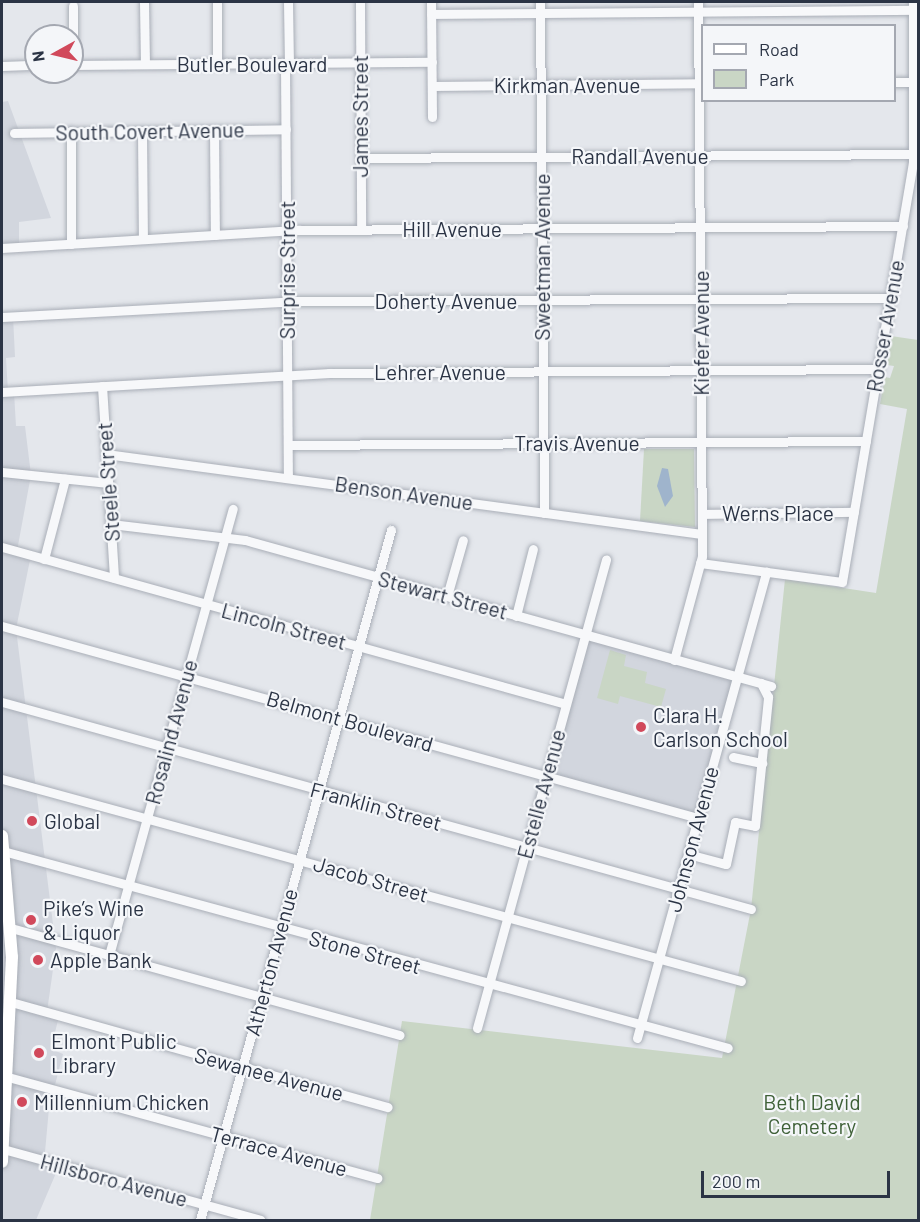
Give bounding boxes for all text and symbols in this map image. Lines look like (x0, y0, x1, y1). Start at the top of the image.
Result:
north arrow (24, 24, 84, 84)
legend (701, 24, 896, 102)
text: Road (759, 38, 799, 60)
text: N (28, 50, 48, 63)
street label: Butler Boulevard (177, 51, 327, 77)
street label: James Street (347, 55, 373, 177)
text: Park (759, 68, 794, 90)
street label: Kirkman Avenue (494, 72, 640, 98)
street label: South Covert Avenue (55, 117, 245, 145)
street label: Randall Avenue (571, 143, 709, 169)
street label: Sweetman Avenue (529, 173, 555, 341)
street label: Surprise Street (274, 201, 300, 339)
street label: Hill Avenue (402, 216, 502, 242)
street label: Rosser Avenue (861, 258, 909, 394)
street label: Kiefer Avenue (688, 270, 714, 396)
street label: Doherty Avenue (375, 288, 517, 314)
street label: Lehrer Avenue (374, 359, 506, 385)
street label: Steele Street (91, 422, 125, 542)
street label: Travis Avenue (514, 430, 640, 456)
street label: Benson Avenue (333, 471, 475, 515)
street label: Werns Place (722, 500, 834, 526)
street label: Stewart Street (375, 566, 511, 624)
street label: Lincoln Street (219, 597, 349, 655)
street label: Rosalind Avenue (140, 657, 202, 807)
street label: Belmont Boulevard (264, 685, 436, 757)
place label: Clara H. Carlson School (653, 702, 788, 752)
marker: Clara H. Carlson School (634, 720, 648, 734)
street label: Estelle Avenue (512, 726, 570, 862)
street label: Johnson Avenue (660, 763, 724, 915)
street label: Franklin Street (308, 776, 444, 836)
place label: Global (44, 808, 100, 834)
marker: Global (25, 814, 39, 828)
street label: Jacob Street (311, 851, 431, 907)
street label: Atherton Avenue (239, 886, 303, 1038)
place label: Pike’s Wine & Liquor (43, 895, 144, 945)
marker: Pike’s Wine & Liquor (24, 913, 38, 927)
street label: Stone Street (306, 925, 424, 979)
place label: Apple Bank (50, 947, 152, 973)
marker: Apple Bank (31, 953, 45, 967)
place label: Elmont Public Library (51, 1028, 177, 1078)
street label: Sewanee Avenue (192, 1042, 346, 1106)
marker: Elmont Public Library (32, 1046, 46, 1060)
place label: Millennium Chicken (34, 1089, 209, 1115)
park label: Beth David Cemetery (763, 1089, 861, 1139)
marker: Millennium Chicken (15, 1095, 29, 1109)
street label: Terrace Avenue (208, 1121, 350, 1181)
street label: Hillsboro Avenue (38, 1148, 190, 1212)
scale bar (704, 1159, 893, 1197)
text: 200 m (712, 1170, 760, 1192)

